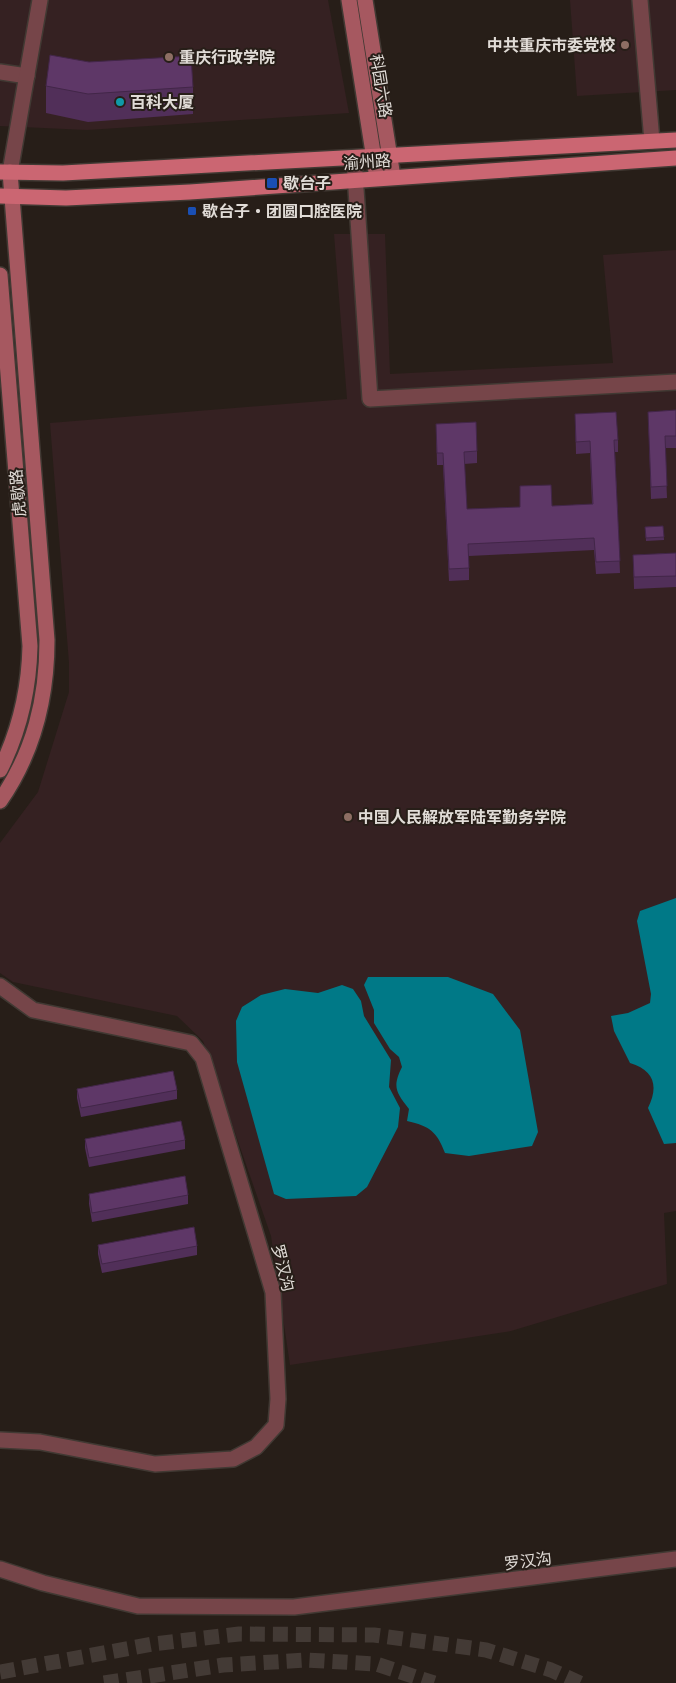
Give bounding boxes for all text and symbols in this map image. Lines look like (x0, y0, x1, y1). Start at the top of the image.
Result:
place label: 中共重庆市委党校 (487, 36, 616, 55)
marker: 中共重庆市委党校 (619, 39, 631, 51)
place label: 重庆行政学院 (179, 48, 275, 67)
marker: 重庆行政学院 (163, 51, 175, 63)
street label: 科园六路 (367, 53, 395, 119)
place label: 百科大厦 (130, 93, 194, 112)
marker: 百科大厦 (114, 96, 126, 108)
street label: 渝州路 (342, 151, 392, 173)
place label: 歇台子 (283, 174, 331, 193)
marker: 歇台子 (265, 176, 279, 190)
place label: 歇台子‧团圆口腔医院 (202, 202, 362, 221)
marker: 歇台子‧团圆口腔医院 (186, 205, 198, 217)
street label: 虎歇路 (6, 468, 30, 518)
place label: 中国人民解放军陆军勤务学院 (358, 808, 566, 827)
marker: 中国人民解放军陆军勤务学院 (342, 811, 354, 823)
street label: 罗汉沟 (268, 1242, 298, 1294)
street label: 罗汉沟 (503, 1549, 553, 1573)

